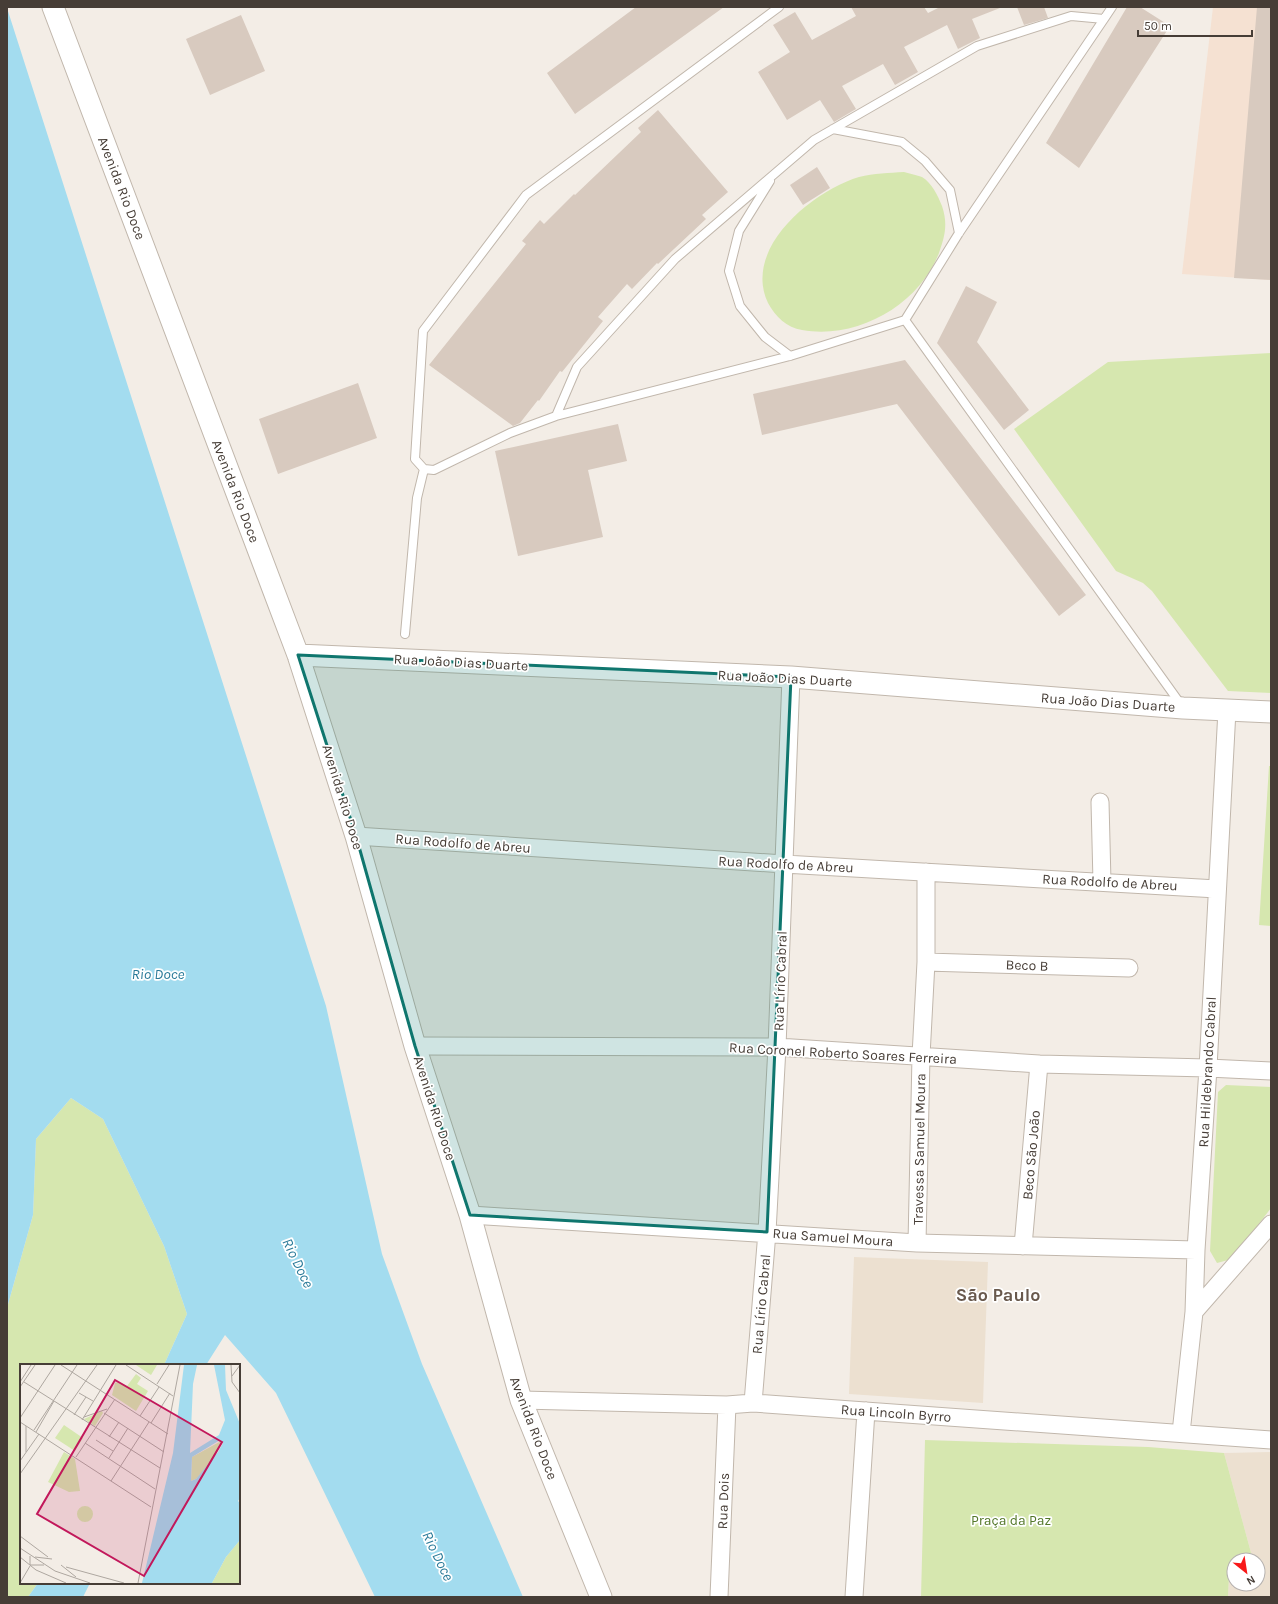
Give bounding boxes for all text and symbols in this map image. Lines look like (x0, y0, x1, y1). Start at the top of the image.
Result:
scale bar (1138, 12, 1252, 38)
text: 50 m (1144, 19, 1172, 33)
street label: Avenida Rio Doce (94, 134, 149, 242)
street label: Avenida Rio Doce (208, 437, 263, 545)
street label: Rua João Dias Duarte (393, 650, 529, 675)
street label: Rua João Dias Duarte (717, 666, 853, 691)
street label: Rua João Dias Duarte (1040, 689, 1176, 716)
street label: Avenida Rio Doce (318, 743, 367, 852)
street label: Rua Rodolfo de Abreu (395, 830, 531, 857)
street label: Rua Rodolfo de Abreu (718, 852, 854, 877)
street label: Rua Rodolfo de Abreu (1042, 870, 1178, 895)
street label: Rua Lírio Cabral (770, 931, 791, 1031)
street label: Beco B (1005, 956, 1049, 975)
water label: Rio Doce (131, 965, 185, 983)
street label: Rua Hildebrando Cabral (1195, 996, 1220, 1148)
street label: Rua Coronel Roberto Soares Ferreira (729, 1039, 957, 1068)
street label: Avenida Rio Doce (410, 1054, 459, 1163)
street label: Travessa Samuel Moura (910, 1073, 929, 1225)
street label: Beco São João (1019, 1110, 1044, 1201)
street label: Rua Samuel Moura (772, 1225, 894, 1250)
water label: Rio Doce (278, 1235, 318, 1291)
street label: Rua Lírio Cabral (749, 1253, 774, 1355)
district label: São Paulo (956, 1284, 1040, 1306)
inset map (20, 1364, 240, 1584)
street label: Avenida Rio Doce (506, 1374, 561, 1482)
street label: Rua Lincoln Byrro (840, 1401, 952, 1426)
street label: Rua Dois (714, 1472, 733, 1530)
park label: Praça da Paz (971, 1512, 1051, 1529)
water label: Rio Doce (418, 1528, 458, 1584)
north arrow (1226, 1552, 1266, 1592)
text: N (1244, 1573, 1257, 1588)

